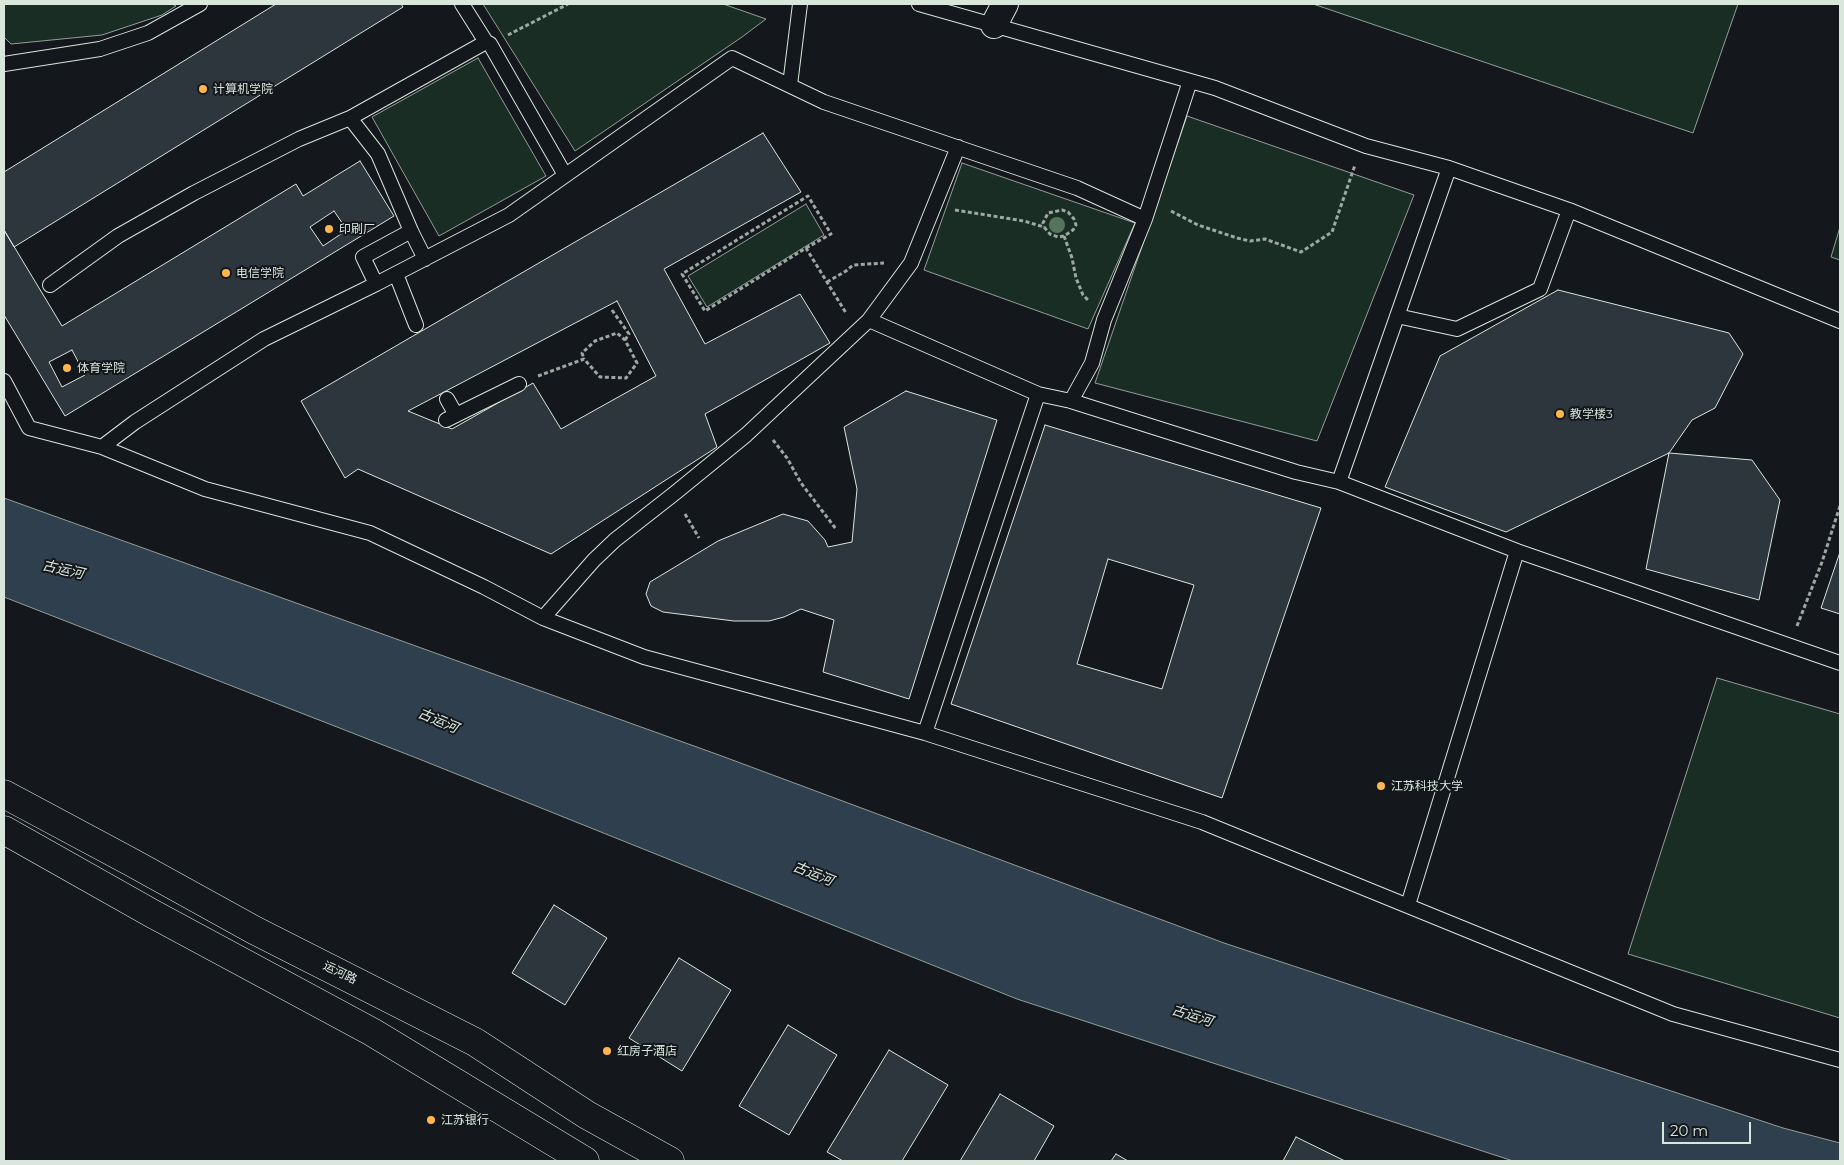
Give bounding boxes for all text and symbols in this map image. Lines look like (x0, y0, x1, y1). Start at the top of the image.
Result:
place label: 计算机学院 (213, 82, 273, 96)
marker: 计算机学院 (197, 83, 209, 95)
place label: 印刷厂 (339, 222, 375, 236)
marker: 印刷厂 (323, 223, 335, 235)
place label: 电信学院 (236, 266, 284, 280)
marker: 电信学院 (220, 267, 232, 279)
place label: 体育学院 (77, 361, 125, 375)
marker: 体育学院 (61, 362, 73, 374)
place label: 教学楼3 (1570, 407, 1613, 421)
marker: 教学楼3 (1554, 408, 1566, 420)
water label: 古运河 (41, 557, 85, 583)
water label: 古运河 (415, 705, 461, 737)
place label: 江苏科技大学 (1391, 779, 1463, 793)
marker: 江苏科技大学 (1375, 780, 1387, 792)
water label: 古运河 (790, 858, 836, 890)
street label: 运河路 (321, 959, 359, 987)
water label: 古运河 (1169, 1002, 1215, 1030)
place label: 红房子酒店 (617, 1044, 677, 1058)
marker: 红房子酒店 (601, 1045, 613, 1057)
scale bar (1664, 1112, 1753, 1144)
place label: 江苏银行 (441, 1113, 489, 1127)
marker: 江苏银行 (425, 1114, 437, 1126)
text: 20 m (1670, 1121, 1708, 1140)

